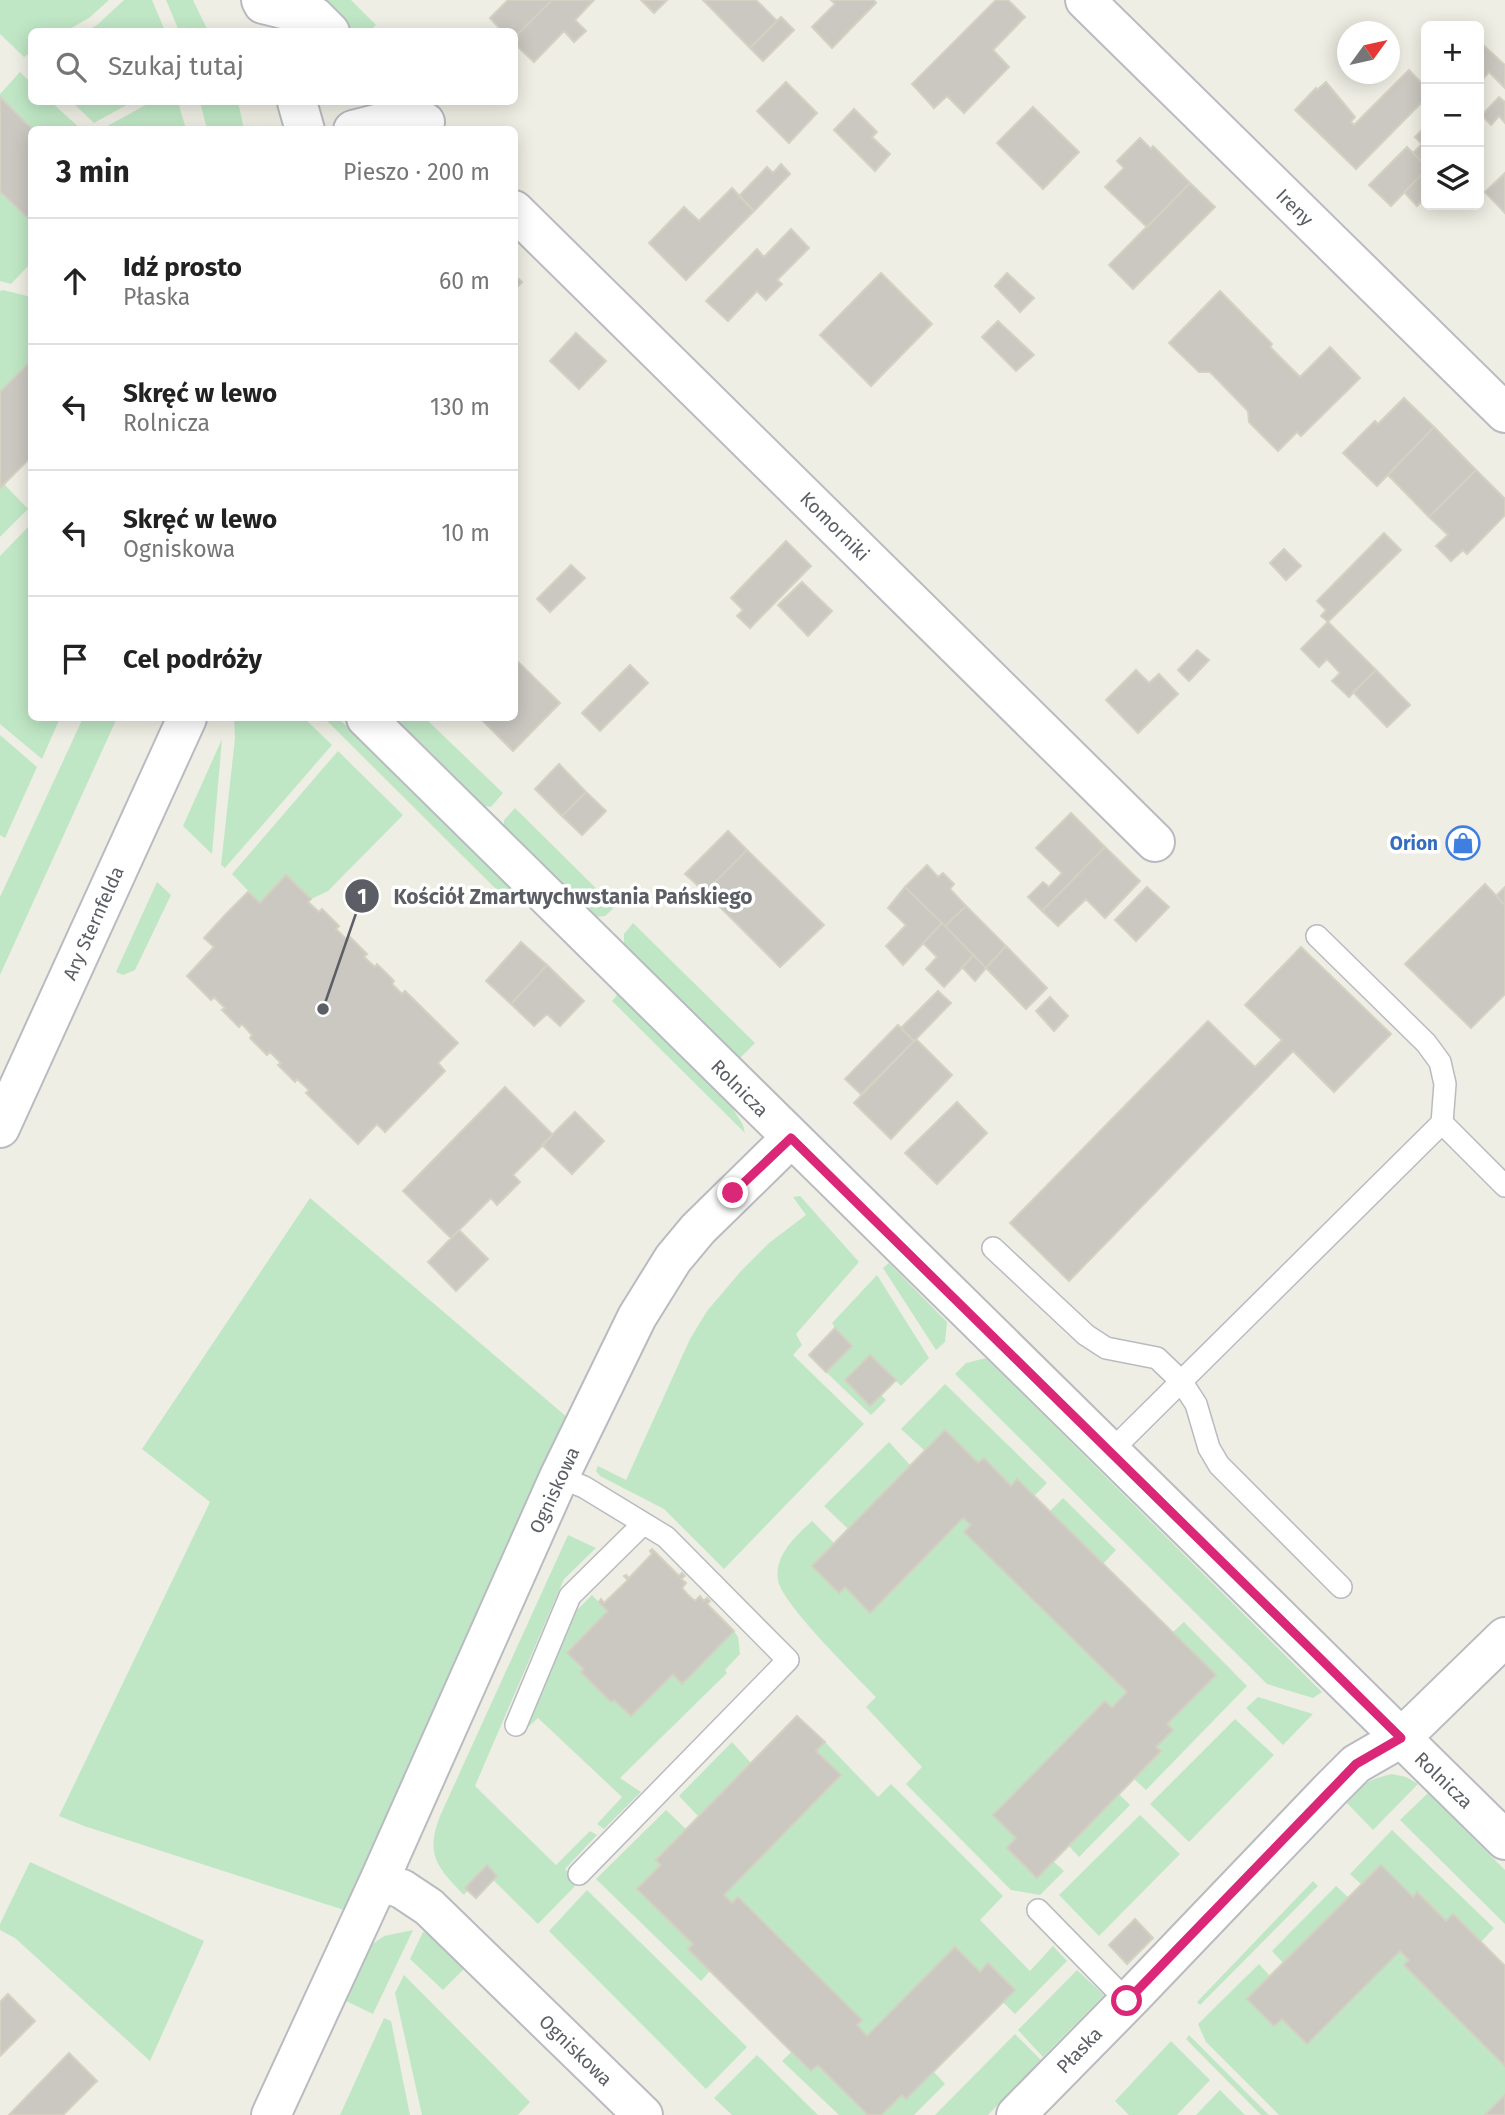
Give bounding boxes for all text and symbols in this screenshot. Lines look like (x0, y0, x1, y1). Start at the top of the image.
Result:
north arrow (1337, 21, 1400, 84)
map controls (1421, 21, 1484, 210)
button: + (1421, 21, 1484, 84)
search box (28, 28, 518, 105)
icon: search (52, 48, 90, 86)
text: Szukaj tutaj (108, 51, 244, 82)
button: − (1421, 84, 1484, 147)
button: layers (1421, 147, 1484, 210)
text: 3 min (56, 154, 130, 190)
text: Pieszo · 200 m (343, 158, 490, 186)
street label: Ireny (1271, 184, 1318, 231)
text: Idź prosto (123, 252, 242, 283)
icon: ahead (56, 262, 94, 300)
text: 60 m (439, 267, 490, 295)
text: Płaska (123, 283, 190, 311)
text: Skręć w lewo (123, 378, 277, 409)
icon: left (56, 388, 94, 426)
text: 130 m (430, 393, 490, 421)
text: Rolnicza (123, 409, 210, 437)
street label: Komorniki (795, 487, 874, 566)
text: Skręć w lewo (123, 504, 277, 535)
icon: left (56, 514, 94, 552)
text: 10 m (441, 519, 490, 547)
text: Ogniskowa (123, 535, 235, 563)
icon: arrive (56, 640, 94, 678)
text: Cel podróży (123, 644, 262, 675)
shop icon: Orion (1444, 824, 1482, 862)
place label: Orion (1390, 832, 1438, 855)
street label: Ary Sternfelda (58, 863, 129, 984)
callout: Kościół Zmartwychwstania Pańskiego (344, 875, 767, 917)
text: 1 (357, 884, 367, 910)
text: Kościół Zmartwychwstania Pańskiego (393, 884, 753, 910)
street label: Rolnicza (706, 1055, 773, 1122)
route end (717, 1177, 748, 1208)
street label: Ogniskowa (524, 1443, 584, 1537)
street label: Rolnicza (1410, 1747, 1477, 1814)
route start (1111, 1985, 1142, 2016)
street label: Ogniskowa (534, 2010, 617, 2091)
street label: Płaska (1052, 2022, 1107, 2078)

